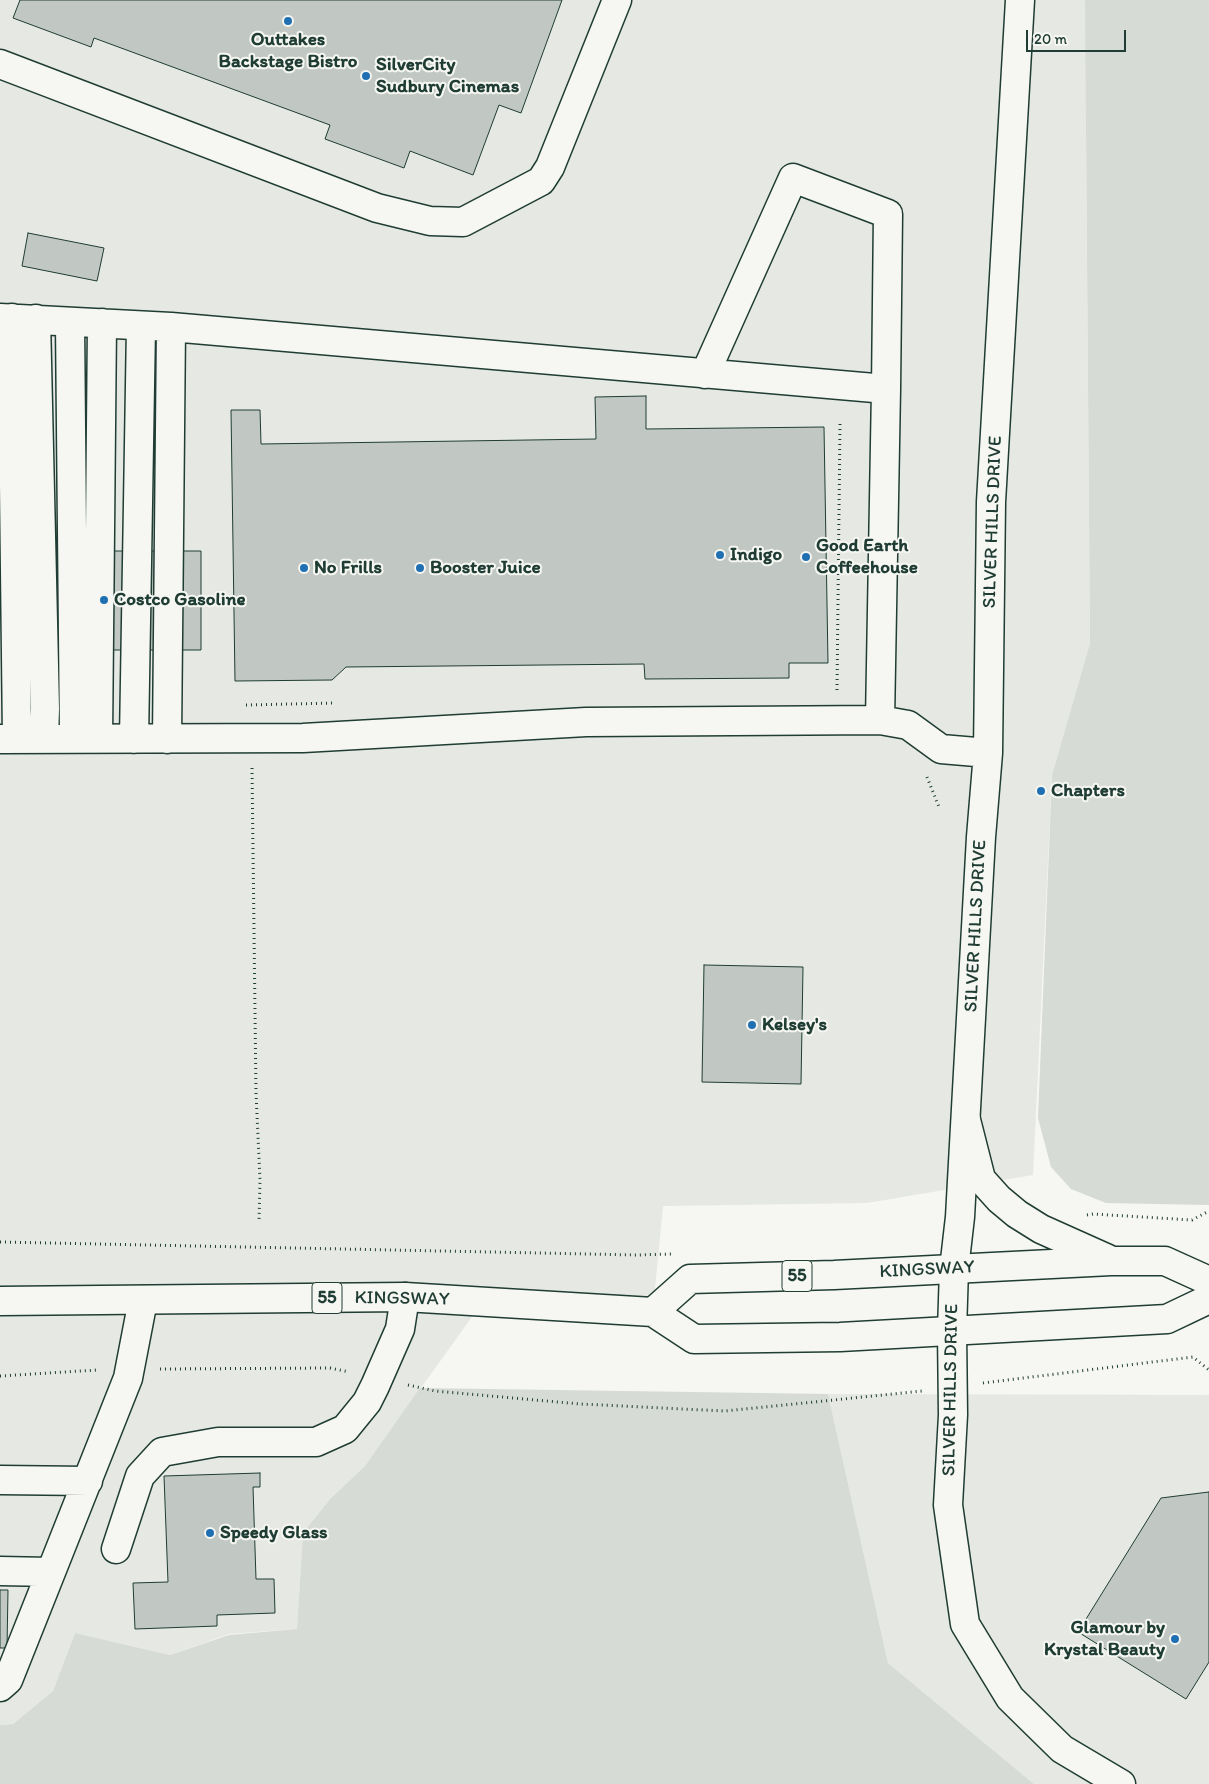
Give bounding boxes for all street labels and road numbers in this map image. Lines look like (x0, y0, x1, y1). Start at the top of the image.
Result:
street label: SILVER HILLS DRIVE (979, 435, 1007, 609)
street label: SILVER HILLS DRIVE (960, 839, 992, 1013)
street label: KINGSWAY (879, 1256, 975, 1284)
road number: 55 (782, 1260, 812, 1292)
road number: 55 (312, 1282, 342, 1314)
street label: KINGSWAY (354, 1287, 450, 1311)
street label: SILVER HILLS DRIVE (938, 1304, 964, 1476)

